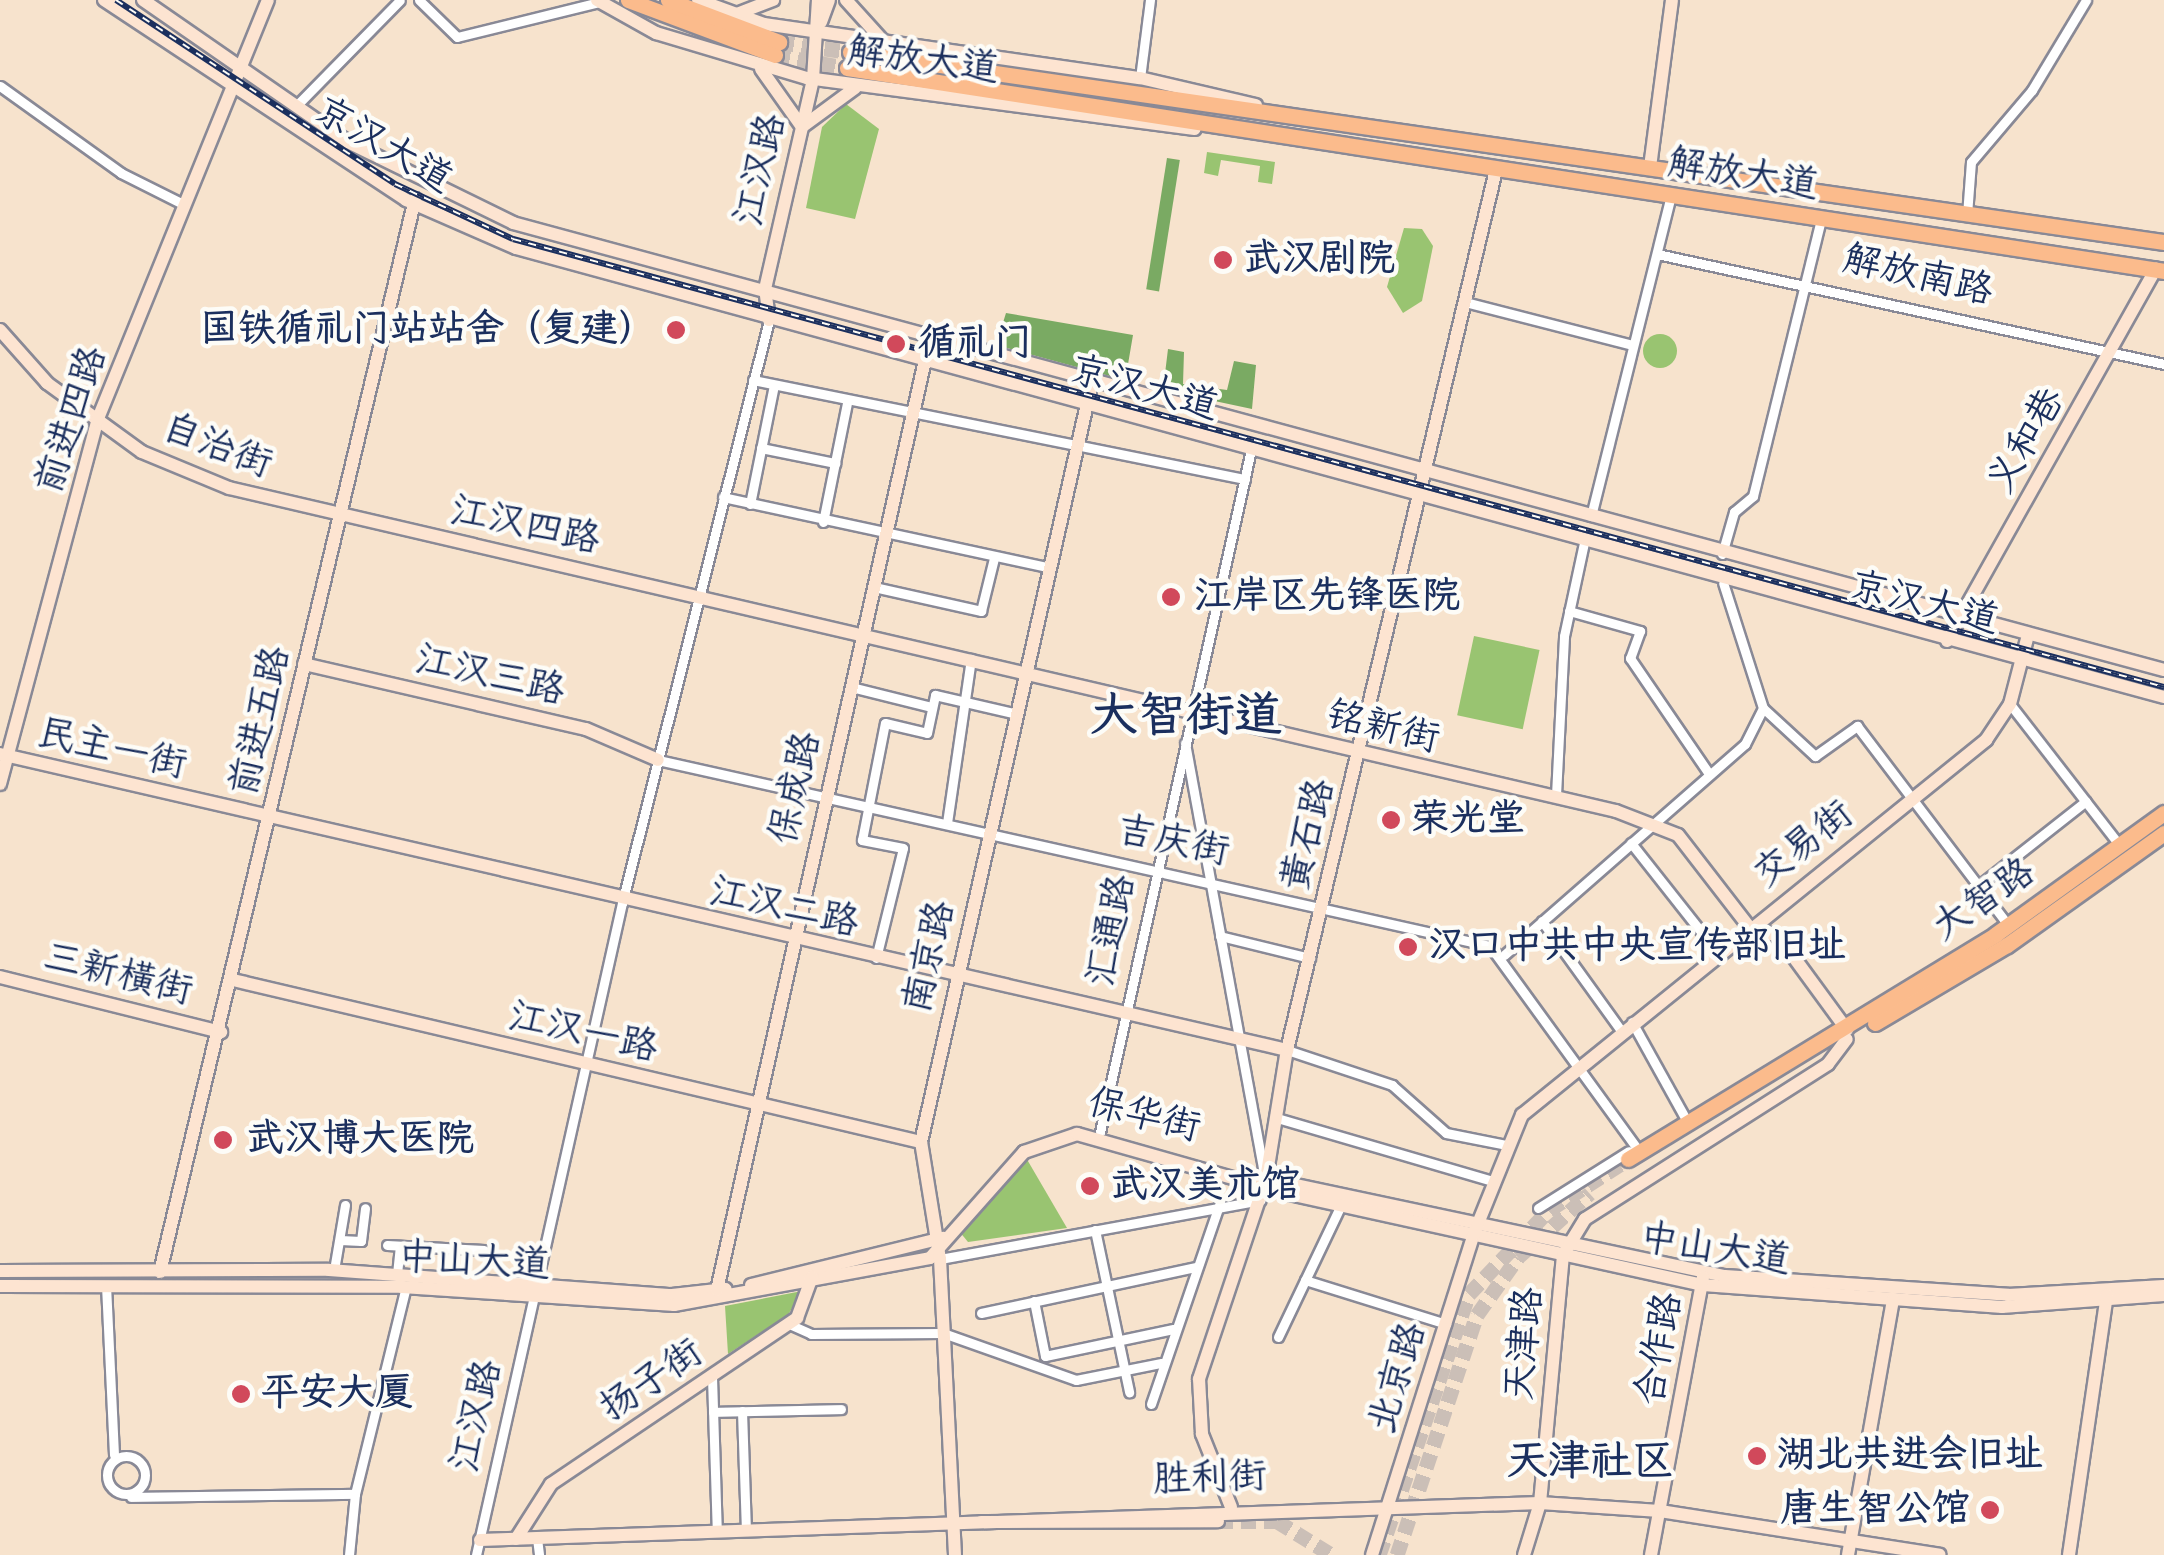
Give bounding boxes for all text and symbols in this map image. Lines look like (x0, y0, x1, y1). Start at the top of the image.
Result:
street label: 解放大道 (845, 29, 1001, 93)
street label: 京汉大道 (306, 88, 460, 204)
street label: 江汉路 (726, 109, 796, 231)
street label: 解放大道 (1664, 141, 1822, 209)
place label: 武汉剧院 (1243, 237, 1395, 283)
street label: 解放南路 (1839, 237, 1997, 315)
marker: 武汉剧院 (1212, 249, 1234, 271)
place label: 国铁循礼门站站舍（复建） (200, 307, 656, 353)
marker: 国铁循礼门站站舍（复建） (665, 319, 687, 341)
place label: 循礼门 (918, 321, 1032, 367)
marker: 循礼门 (883, 331, 909, 357)
street label: 前进四路 (27, 341, 117, 499)
street label: 京汉大道 (1065, 347, 1223, 431)
street label: 义和巷 (1979, 380, 2075, 502)
street label: 自治街 (156, 405, 278, 489)
street label: 江汉四路 (446, 488, 604, 564)
street label: 京汉大道 (1845, 563, 2003, 645)
place label: 江岸区先锋医院 (1194, 574, 1460, 620)
marker: 江岸区先锋医院 (1158, 584, 1184, 610)
street label: 江汉三路 (411, 637, 569, 715)
street label: 前进五路 (222, 642, 300, 800)
district label: 大智街道 (1090, 688, 1282, 746)
street label: 铭新街 (1322, 693, 1444, 763)
street label: 民主一街 (33, 711, 191, 789)
street label: 保成路 (761, 727, 831, 849)
street label: 黄石路 (1273, 774, 1345, 896)
street label: 交易街 (1745, 792, 1863, 898)
place label: 荣光堂 (1411, 797, 1525, 843)
street label: 吉庆街 (1113, 808, 1233, 876)
marker: 荣光堂 (1380, 809, 1402, 831)
street label: 大智路 (1924, 849, 2044, 951)
street label: 江汉二路 (705, 869, 863, 947)
street label: 汇通路 (1079, 871, 1145, 991)
street label: 南京路 (895, 896, 965, 1018)
place label: 汉口中共中央宣传部旧址 (1428, 924, 1846, 970)
street label: 三新横街 (39, 934, 197, 1016)
marker: 汉口中共中央宣传部旧址 (1397, 936, 1419, 958)
street label: 江汉一路 (504, 994, 662, 1072)
street label: 保华街 (1083, 1080, 1205, 1152)
place label: 武汉博大医院 (246, 1117, 474, 1163)
marker: 武汉博大医院 (210, 1127, 236, 1153)
place label: 武汉美术馆 (1110, 1163, 1300, 1209)
marker: 武汉美术馆 (1079, 1175, 1101, 1197)
street label: 中山大道 (1636, 1216, 1794, 1284)
street label: 中山大道 (397, 1235, 551, 1289)
street label: 天津路 (1497, 1285, 1553, 1403)
street label: 合作路 (1628, 1289, 1692, 1409)
street label: 北京路 (1360, 1317, 1436, 1439)
street label: 扬子街 (592, 1330, 712, 1432)
street label: 江汉路 (442, 1355, 512, 1477)
place label: 平安大厦 (261, 1371, 413, 1417)
marker: 平安大厦 (230, 1383, 252, 1405)
place label: 湖北共进会旧址 (1777, 1433, 2043, 1479)
district label: 天津社区 (1506, 1438, 1674, 1488)
marker: 湖北共进会旧址 (1746, 1445, 1768, 1467)
street label: 胜利街 (1152, 1454, 1268, 1504)
place label: 唐生智公馆 (1780, 1487, 1970, 1533)
marker: 唐生智公馆 (1979, 1499, 2001, 1521)

